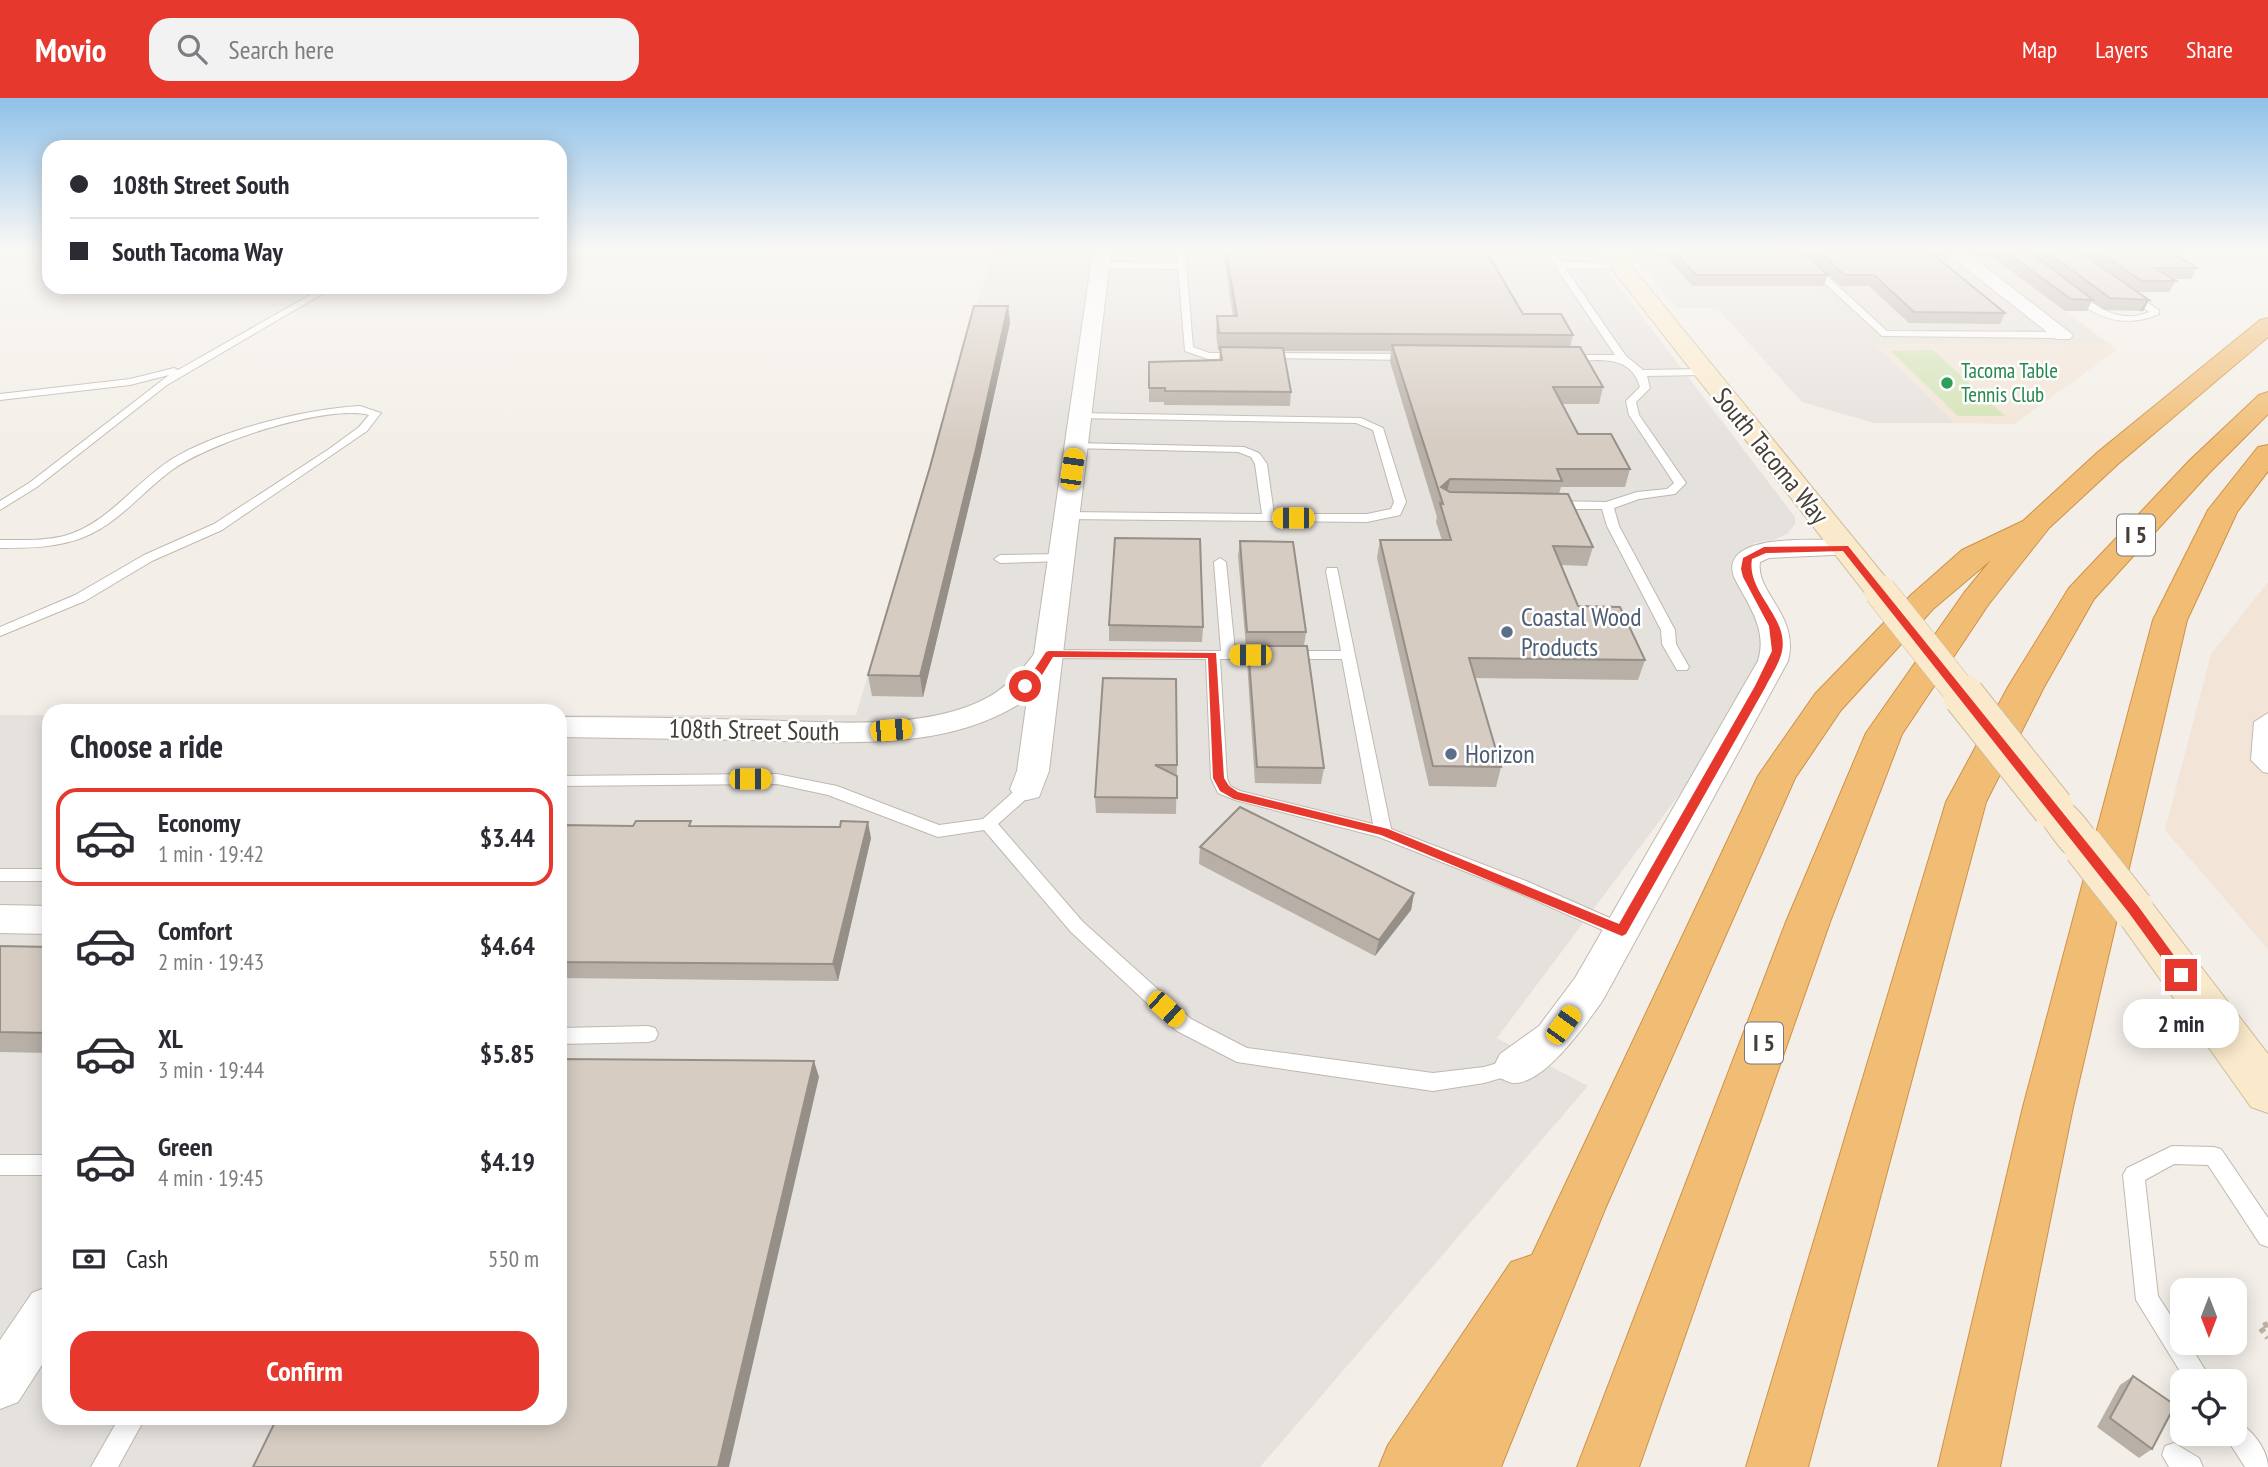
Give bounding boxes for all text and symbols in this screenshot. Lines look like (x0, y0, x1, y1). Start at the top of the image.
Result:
search box (149, 18, 639, 81)
text: Movio (35, 28, 107, 71)
icon: search (173, 30, 211, 68)
text: Search here (229, 33, 334, 66)
text: Map (2022, 34, 2057, 65)
text: Layers (2095, 34, 2148, 65)
text: Share (2186, 34, 2233, 65)
text: 108th Street South (112, 168, 289, 201)
text: South Tacoma Way (112, 235, 283, 268)
place label: Tacoma Table Tennis Club (1961, 357, 2058, 408)
marker: Tacoma Table Tennis Club (1939, 375, 1955, 391)
street label: South Tacoma Way (1706, 381, 1837, 531)
car (1059, 447, 1086, 491)
car (1273, 508, 1315, 529)
road number: I 5 (2117, 514, 2155, 556)
place label: Coastal Wood Products (1521, 600, 1642, 663)
marker: Coastal Wood Products (1499, 624, 1515, 640)
car (1230, 645, 1272, 666)
route start (1009, 670, 1041, 702)
street label: 108th Street South (668, 712, 840, 747)
car (870, 718, 913, 742)
text: Choose a ride (70, 725, 223, 767)
place label: Horizon (1465, 737, 1535, 770)
marker: Horizon (1443, 746, 1459, 762)
car (730, 769, 772, 790)
icon: car (74, 806, 137, 869)
text: Economy (158, 806, 240, 839)
text: $3.44 (480, 821, 535, 854)
text: 1 min · 19:42 (158, 839, 264, 868)
icon: car (74, 914, 137, 977)
text: Comfort (158, 914, 232, 947)
text: $4.64 (480, 929, 535, 962)
text: 2 min · 19:43 (158, 947, 264, 976)
route end (2165, 959, 2197, 991)
car (1144, 987, 1189, 1031)
callout: 2 min (2123, 1000, 2239, 1048)
car (1543, 1002, 1584, 1048)
text: 2 min (2158, 1009, 2204, 1038)
icon: car (74, 1022, 137, 1085)
text: XL (158, 1022, 183, 1055)
road number: I 5 (1745, 1023, 1783, 1063)
text: $5.85 (480, 1037, 535, 1070)
text: 3 min · 19:44 (158, 1055, 264, 1084)
icon: car (74, 1130, 137, 1193)
text: Green (158, 1130, 213, 1163)
text: $4.19 (480, 1145, 535, 1178)
text: 4 min · 19:45 (158, 1163, 264, 1192)
icon: cash (70, 1240, 108, 1278)
text: Cash (126, 1242, 168, 1275)
text: 550 m (488, 1244, 539, 1273)
north arrow (2170, 1278, 2247, 1354)
map controls (2170, 1278, 2247, 1446)
button: Confirm (70, 1331, 539, 1411)
button: locate (2170, 1369, 2247, 1446)

